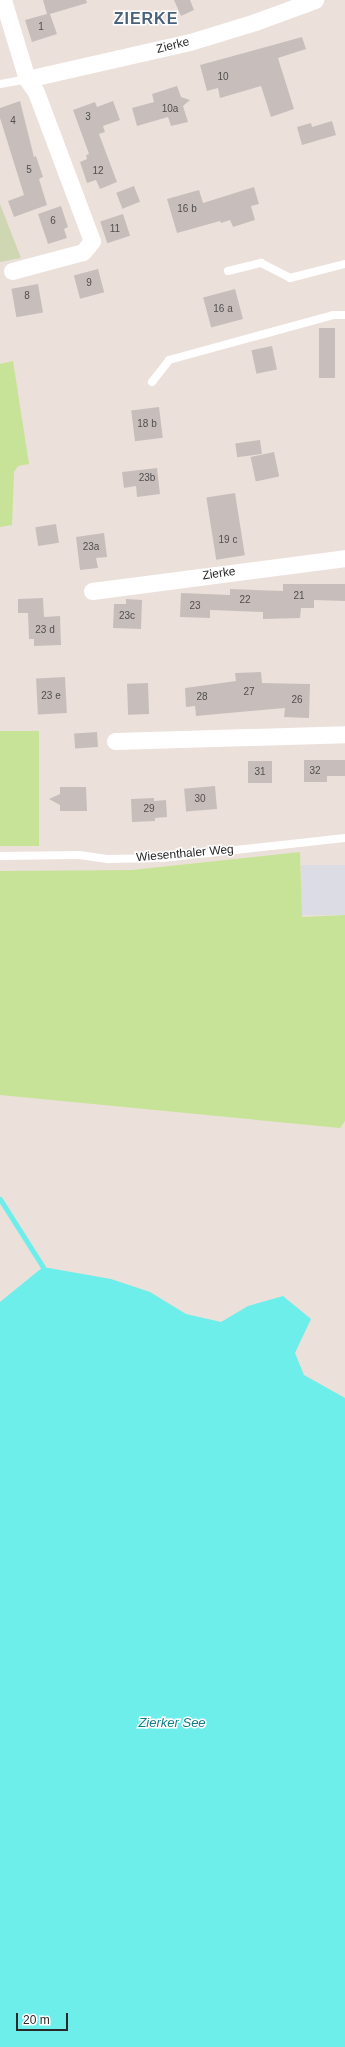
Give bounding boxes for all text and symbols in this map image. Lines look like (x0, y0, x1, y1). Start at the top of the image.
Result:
district label: ZIERKE (114, 9, 178, 29)
house number: 1 (38, 21, 44, 33)
street label: Zierke (155, 35, 191, 57)
house number: 10 (217, 71, 229, 83)
house number: 10a (162, 103, 178, 115)
house number: 3 (85, 111, 91, 123)
house number: 4 (10, 115, 16, 127)
house number: 5 (26, 164, 32, 176)
house number: 12 (92, 165, 104, 177)
house number: 16 b (177, 203, 197, 215)
house number: 6 (50, 215, 56, 227)
house number: 11 (110, 223, 120, 235)
house number: 9 (86, 277, 92, 289)
house number: 8 (24, 290, 30, 302)
house number: 16 a (213, 303, 233, 315)
house number: 18 b (137, 418, 157, 430)
house number: 23b (139, 472, 155, 484)
house number: 19 c (219, 534, 237, 546)
house number: 23a (83, 541, 99, 553)
street label: Zierke (201, 565, 237, 583)
house number: 21 (293, 590, 305, 602)
house number: 22 (239, 594, 251, 606)
house number: 23 (189, 600, 201, 612)
house number: 23c (119, 610, 135, 622)
house number: 23 d (35, 624, 55, 636)
house number: 27 (243, 686, 255, 698)
house number: 23 e (41, 690, 61, 702)
house number: 28 (196, 691, 208, 703)
house number: 26 (291, 694, 303, 706)
house number: 32 (309, 765, 321, 777)
house number: 31 (254, 766, 266, 778)
house number: 30 (194, 793, 206, 805)
house number: 29 (143, 803, 155, 815)
street label: Wiesenthaler Weg (136, 843, 234, 865)
water label: Zierker See (138, 1715, 206, 1731)
scale bar (18, 2005, 70, 2031)
text: 20 m (23, 2013, 50, 2027)

